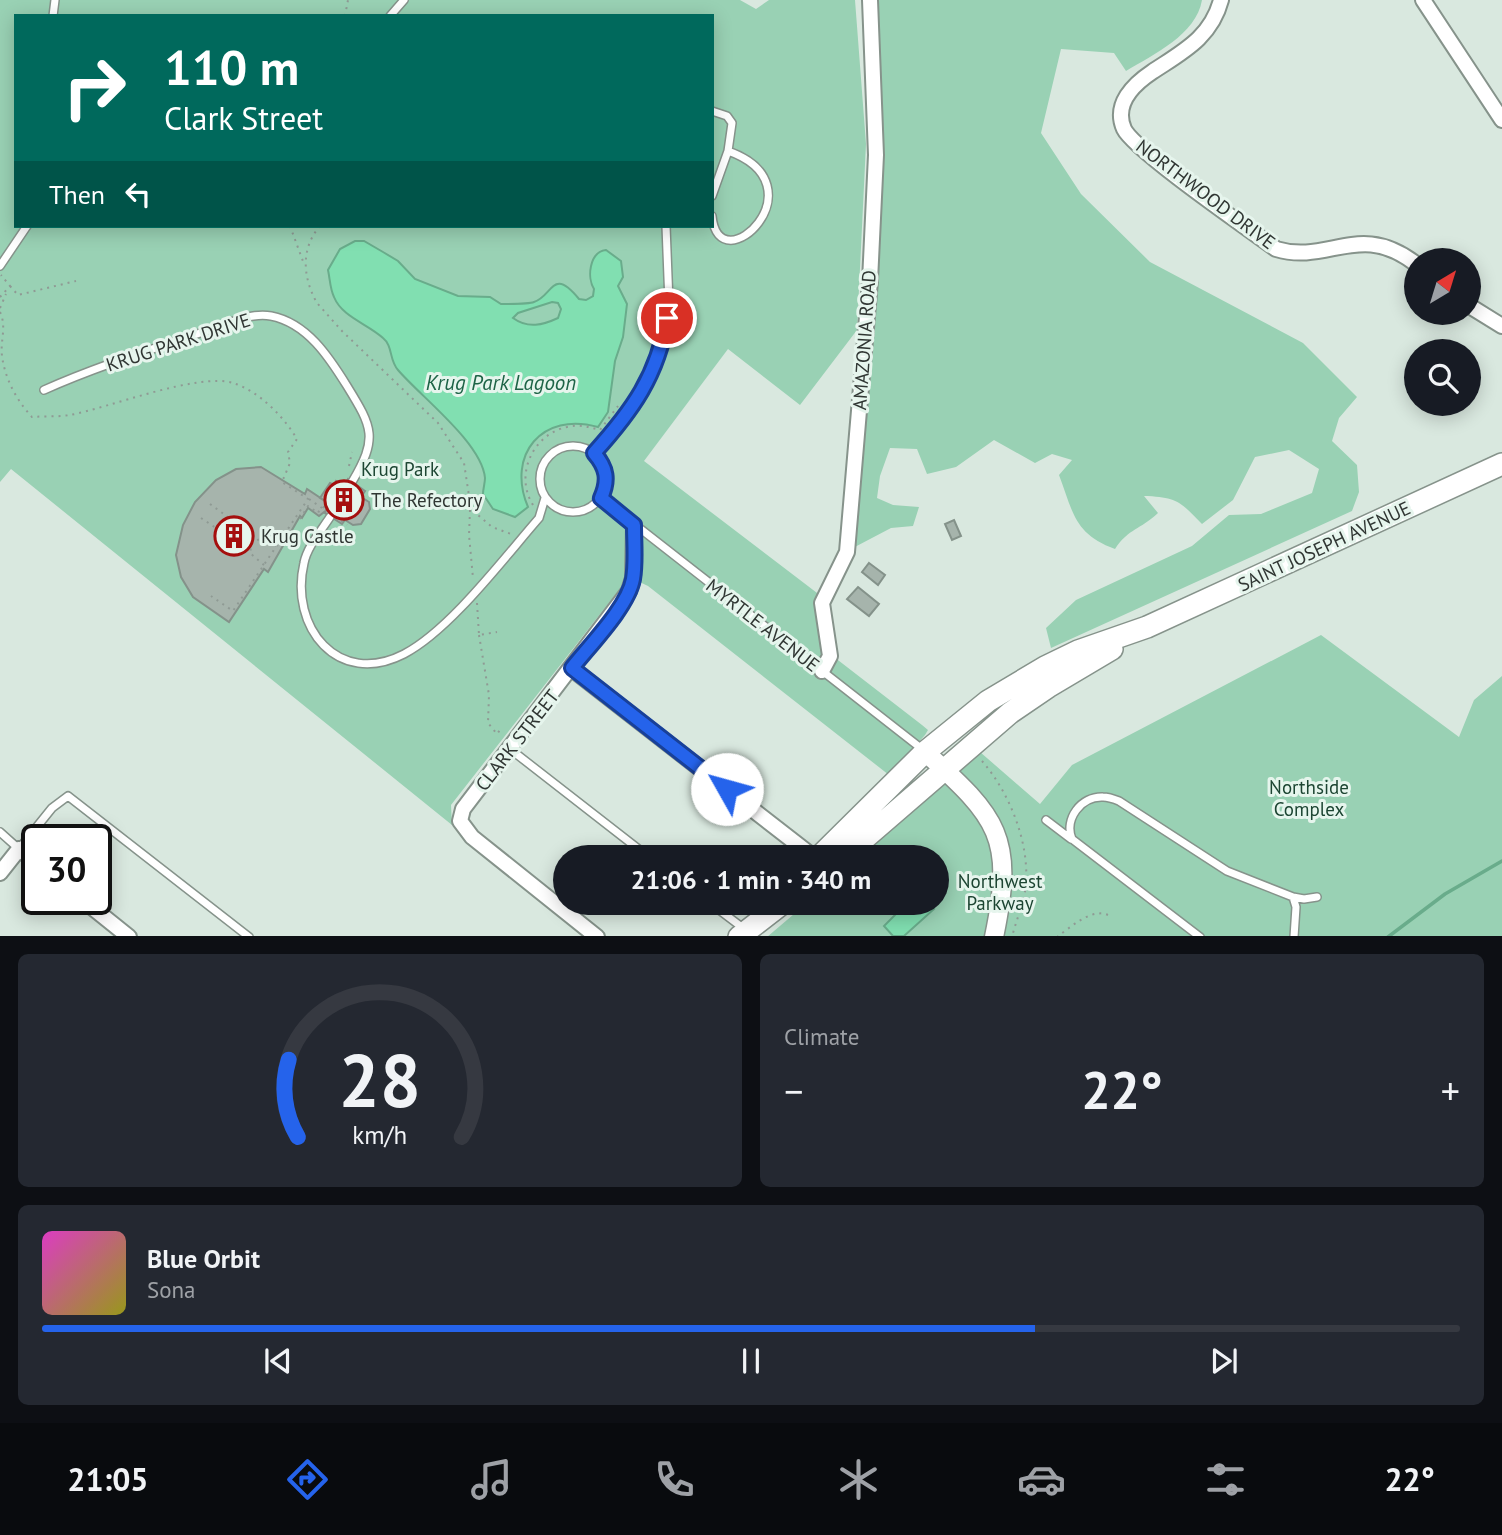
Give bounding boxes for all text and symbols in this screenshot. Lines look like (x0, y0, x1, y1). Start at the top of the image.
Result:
text: 110 m (164, 35, 299, 99)
icon: right (49, 42, 140, 133)
text: Clark Street (164, 97, 323, 139)
street label: NORTHWOOD DRIVE (1132, 134, 1280, 254)
icon: left (119, 175, 157, 213)
text: Then (49, 178, 105, 211)
north arrow (1404, 248, 1480, 326)
map controls (1404, 248, 1481, 416)
street label: AMAZONIA ROAD (847, 269, 881, 411)
pin (637, 288, 697, 348)
icon: arrive (648, 299, 686, 337)
street label: KRUG PARK DRIVE (103, 307, 253, 377)
button: search (1404, 339, 1481, 416)
water label: Krug Park Lagoon (426, 369, 576, 396)
park label: Krug Park (361, 457, 439, 481)
building icon: The Refectory (323, 479, 365, 521)
place label: The Refectory (371, 488, 482, 512)
street label: SAINT JOSEPH AVENUE (1234, 495, 1414, 597)
building icon: Krug Castle (213, 515, 255, 557)
place label: Krug Castle (261, 524, 354, 548)
street label: MYRTLE AVENUE (701, 573, 825, 677)
street label: CLARK STREET (470, 684, 564, 796)
position arrow (690, 752, 764, 826)
park label: Northside Complex (1269, 775, 1349, 821)
speed limit sign: 30 (21, 824, 112, 915)
text: 21:06 · 1 min · 340 m (631, 863, 871, 896)
park label: Northwest Parkway (958, 869, 1043, 915)
text: Climate (784, 1022, 859, 1051)
text: 28 (339, 1033, 421, 1127)
text: 22° (1081, 1056, 1163, 1123)
text: − (784, 1066, 803, 1115)
text: + (1441, 1066, 1460, 1115)
text: km/h (353, 1118, 407, 1150)
text: Blue Orbit (147, 1242, 260, 1275)
text: Sona (147, 1275, 196, 1304)
icon: previous (259, 1342, 297, 1380)
icon: pause (732, 1342, 770, 1380)
icon: next (1205, 1342, 1243, 1380)
icon: directions (283, 1455, 332, 1504)
icon: music (467, 1455, 516, 1504)
icon: phone (650, 1455, 699, 1504)
icon: climate (834, 1455, 883, 1504)
icon: car (1017, 1455, 1066, 1504)
icon: filters (1201, 1455, 1250, 1504)
text: 21:05 (67, 1458, 148, 1500)
text: 22° (1384, 1458, 1435, 1500)

